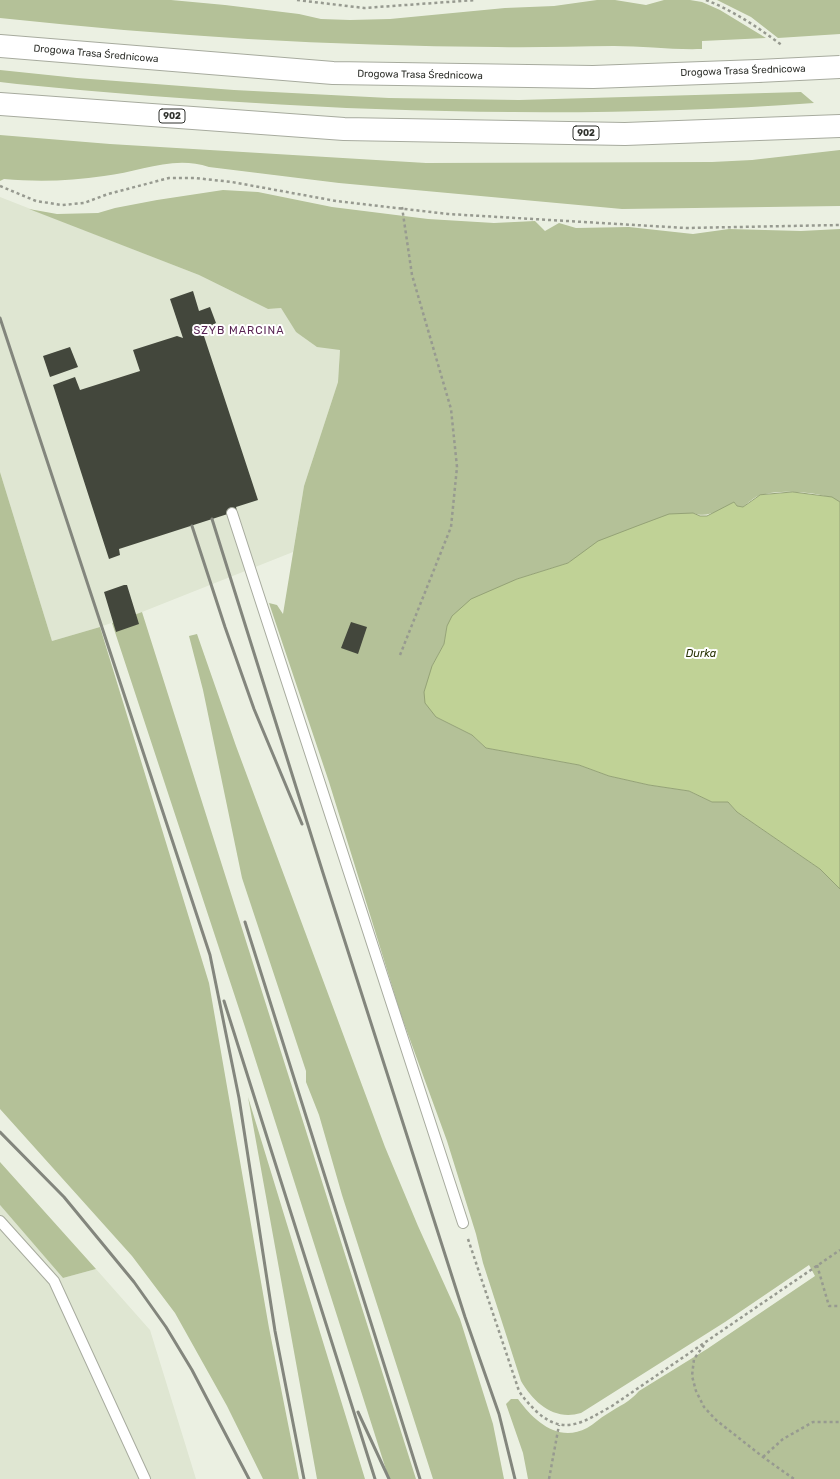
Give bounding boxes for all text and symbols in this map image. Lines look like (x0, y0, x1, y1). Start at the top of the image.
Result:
street label: Drogowa Trasa Średnicowa (33, 43, 159, 65)
street label: Drogowa Trasa Średnicowa (680, 63, 806, 79)
street label: Drogowa Trasa Średnicowa (357, 68, 483, 82)
road number: 902 (159, 109, 185, 123)
road number: 902 (573, 126, 599, 140)
district label: SZYB MARCINA (193, 324, 285, 338)
water label: Durka (686, 647, 716, 661)

